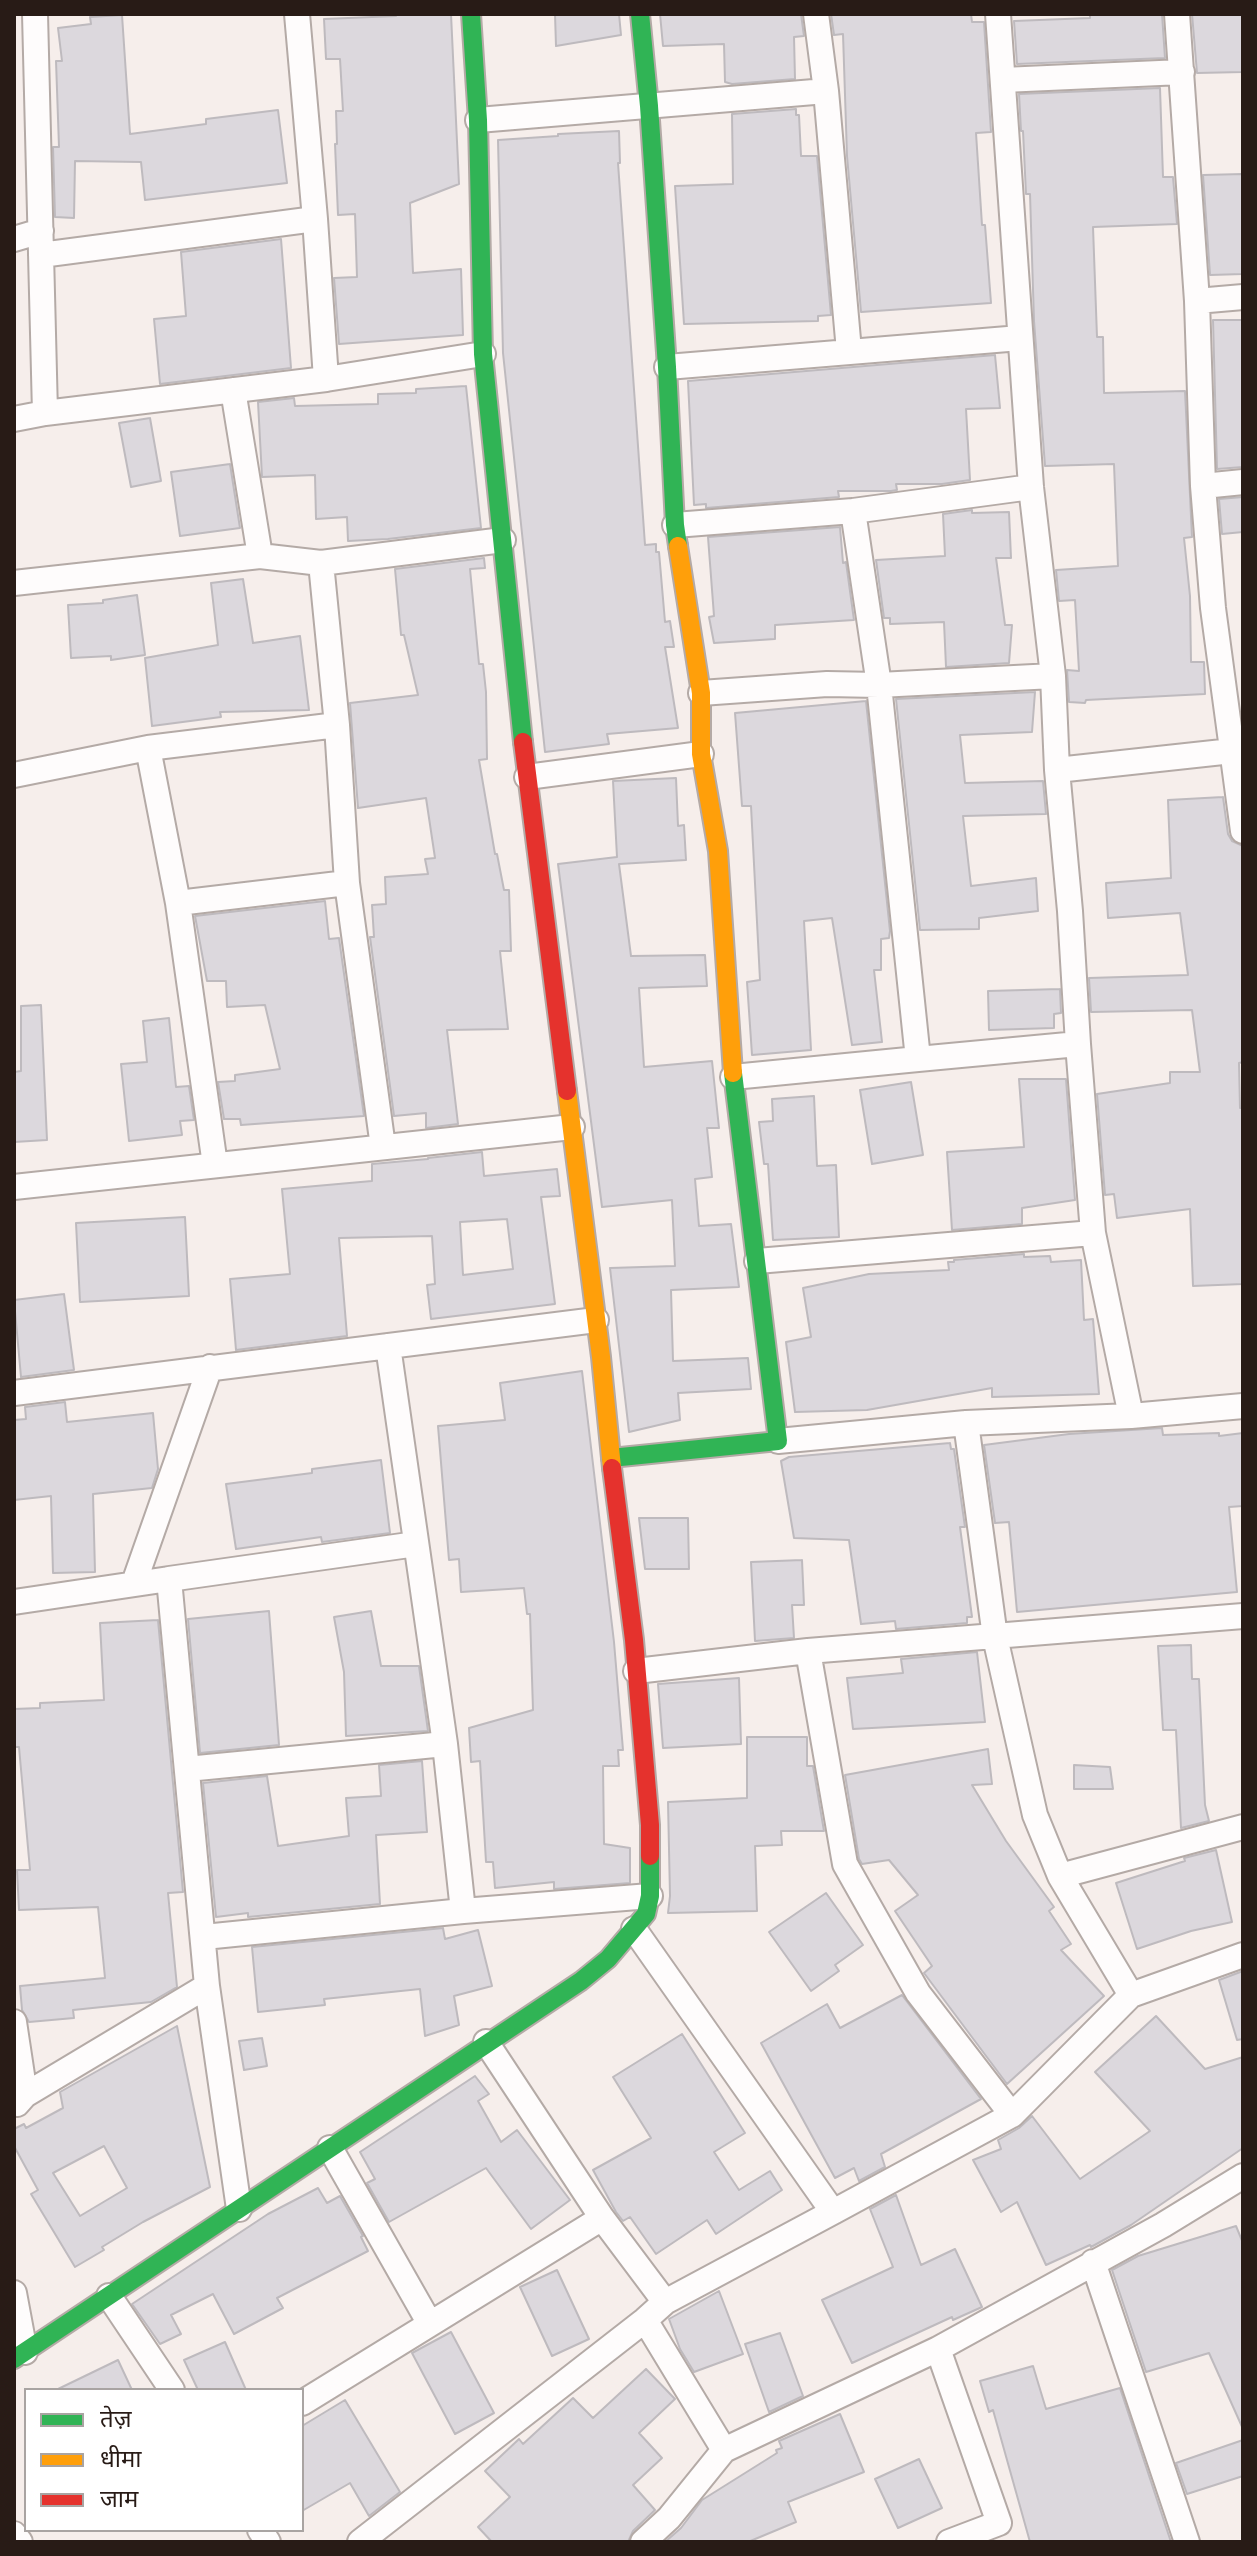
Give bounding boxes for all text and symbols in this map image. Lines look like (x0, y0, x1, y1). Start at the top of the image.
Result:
legend (24, 2388, 304, 2532)
text: तेज़ (100, 2404, 132, 2432)
text: धीमा (100, 2444, 142, 2472)
text: जाम (100, 2484, 138, 2512)

